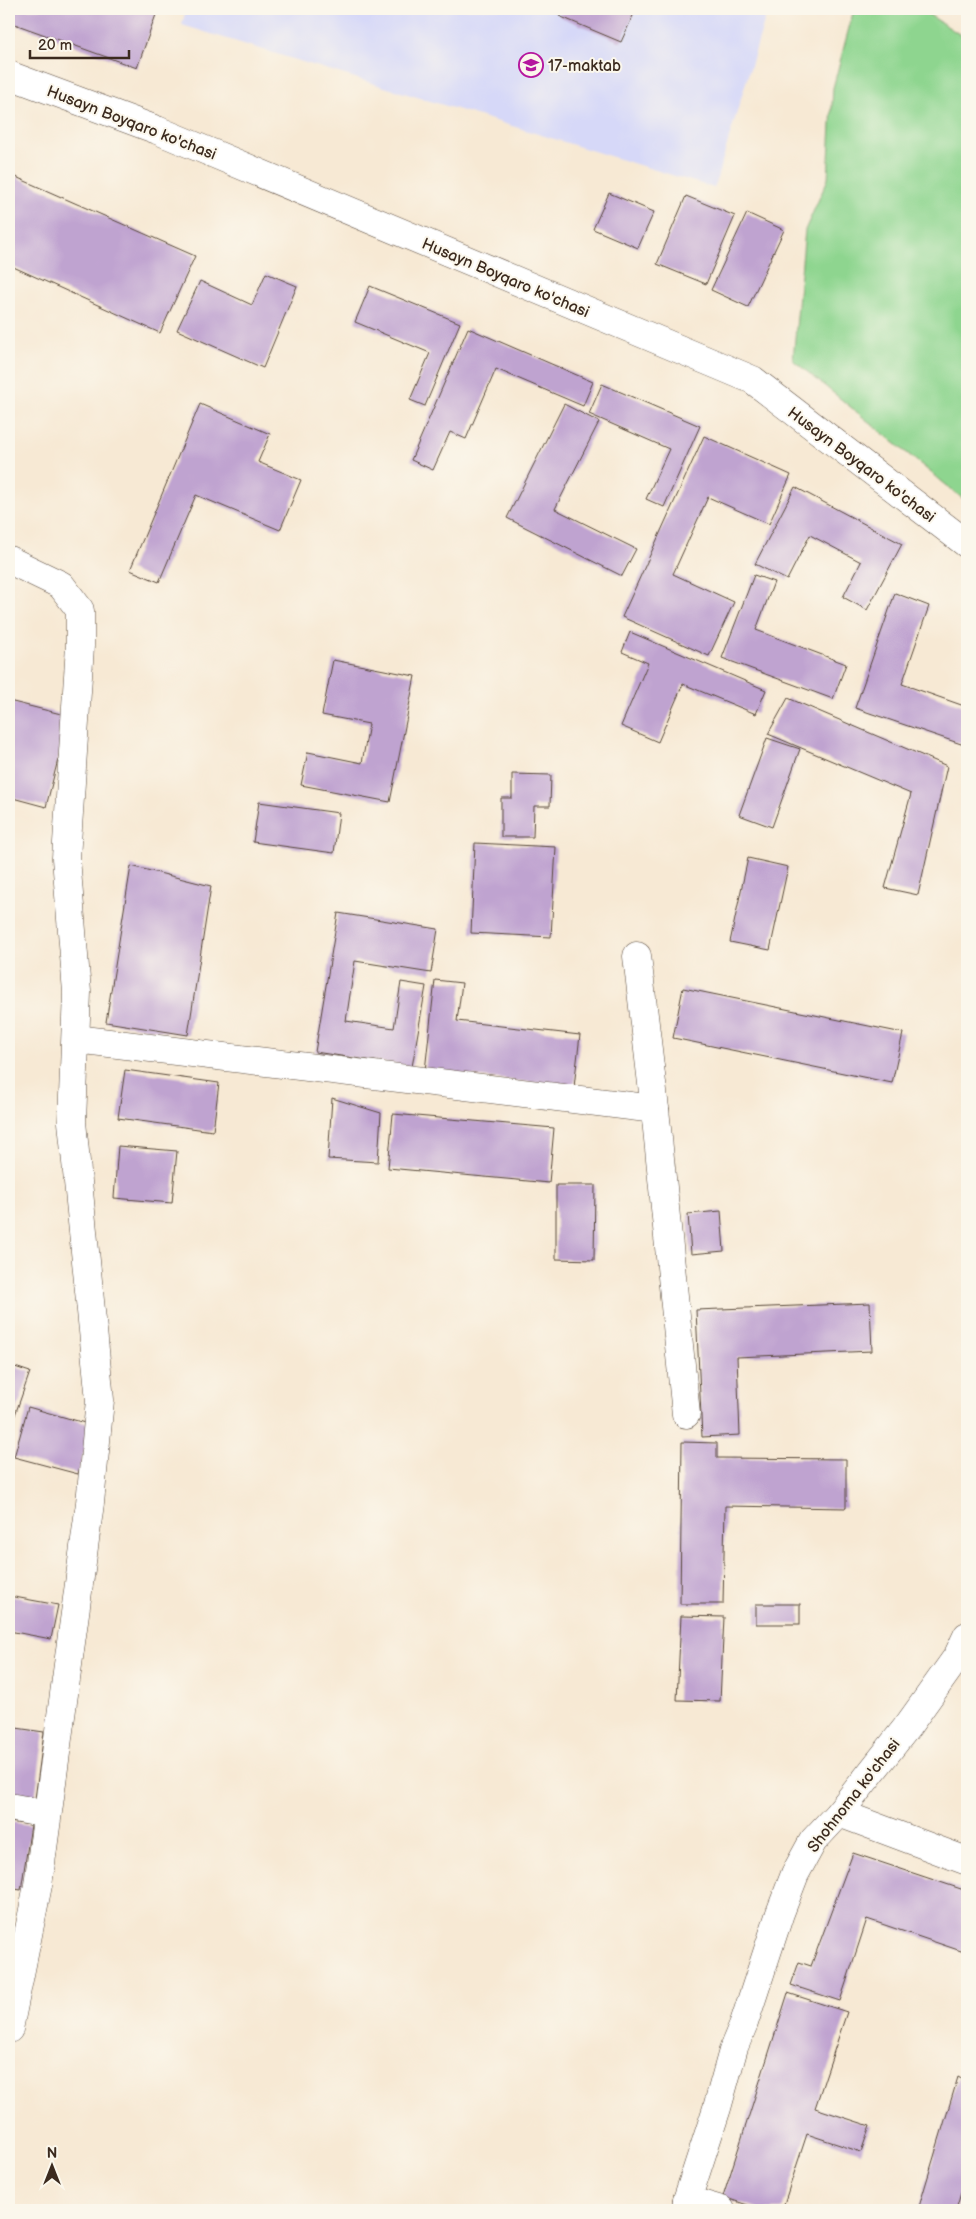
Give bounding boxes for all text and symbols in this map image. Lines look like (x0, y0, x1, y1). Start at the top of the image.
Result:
scale bar (30, 28, 129, 60)
text: 20 m (38, 36, 72, 55)
school or university icon: 17-maktab (518, 52, 544, 78)
place label: 17-maktab (548, 57, 621, 76)
street label: Husayn Boyqaro ko'chasi (44, 82, 219, 165)
street label: Husayn Boyqaro ko'chasi (419, 234, 592, 322)
street label: Husayn Boyqaro ko'chasi (784, 403, 939, 527)
street label: Shohnoma ko'chasi (804, 1735, 904, 1857)
north arrow (28, 2142, 78, 2192)
text: N (47, 2145, 57, 2162)

